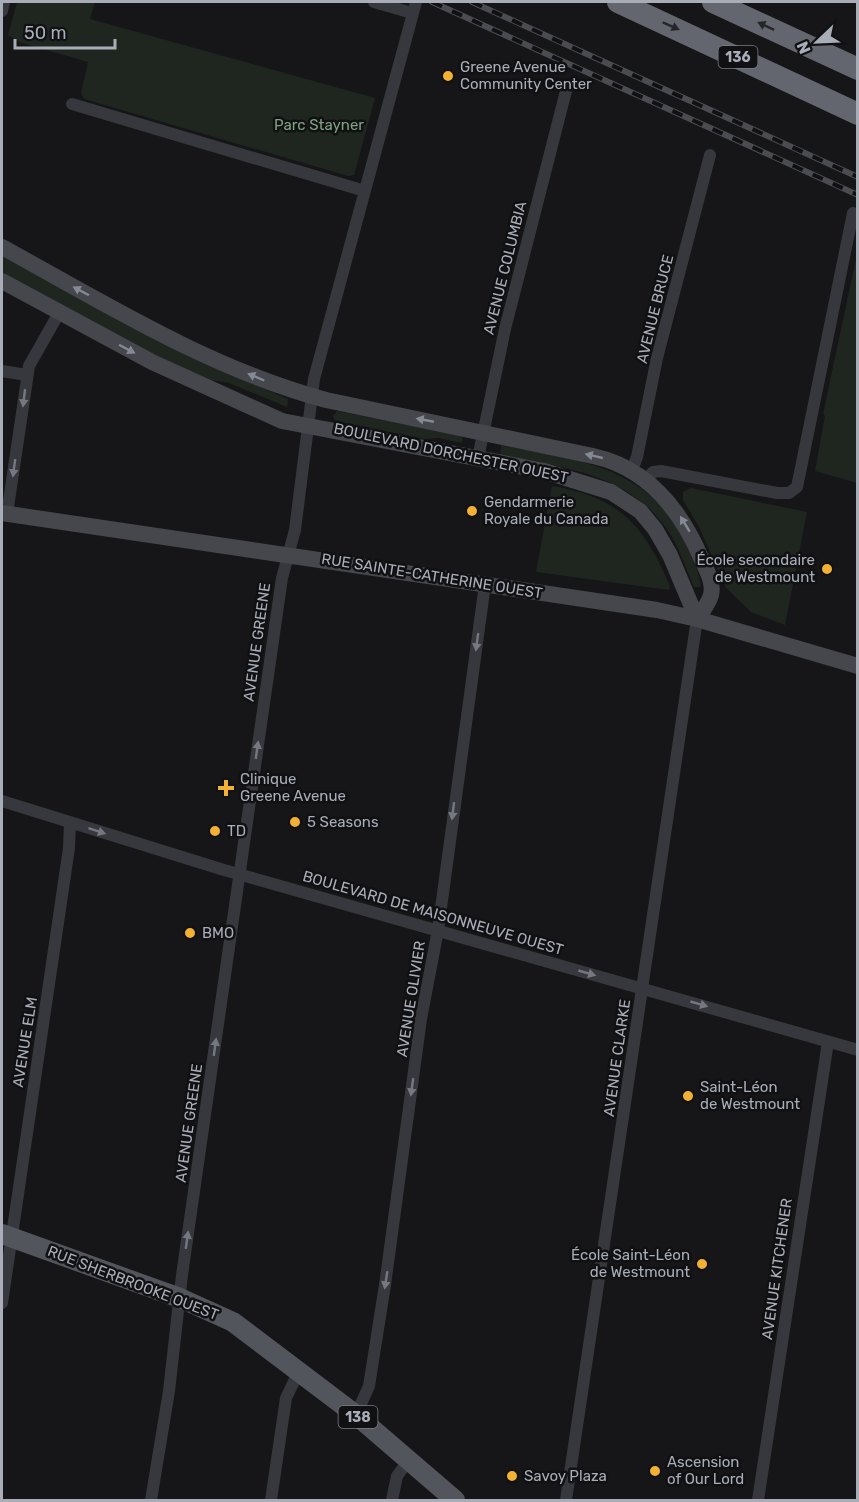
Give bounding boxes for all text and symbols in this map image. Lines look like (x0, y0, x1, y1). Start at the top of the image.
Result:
scale bar (15, 12, 116, 50)
north arrow (787, 12, 847, 72)
one-way arrow (663, 21, 680, 30)
text: 50 m (24, 22, 67, 44)
one-way arrow (758, 22, 775, 31)
text: N (793, 39, 815, 57)
road number: 136 (718, 46, 758, 68)
place label: Greene Avenue Community Center (460, 58, 592, 93)
marker: Greene Avenue Community Center (441, 69, 455, 83)
park label: Parc Stayner (274, 116, 364, 134)
street label: AVENUE COLUMBIA (480, 199, 530, 337)
street label: AVENUE BRUCE (633, 253, 677, 365)
one-way arrow (73, 286, 90, 296)
one-way arrow (118, 344, 135, 354)
one-way arrow (247, 372, 265, 382)
one-way arrow (19, 389, 28, 408)
one-way arrow (416, 415, 435, 424)
street label: BOULEVARD DORCHESTER OUEST (332, 419, 570, 487)
one-way arrow (584, 451, 603, 460)
one-way arrow (9, 458, 18, 477)
place label: Gendarmerie Royale du Canada (484, 493, 609, 528)
marker: Gendarmerie Royale du Canada (465, 504, 479, 518)
one-way arrow (679, 516, 690, 532)
street label: RUE SAINTE-CATHERINE OUEST (320, 550, 544, 602)
place label: École secondaire de Westmount (697, 551, 815, 586)
marker: École secondaire de Westmount (820, 562, 834, 576)
street label: AVENUE GREENE (240, 581, 274, 703)
one-way arrow (472, 633, 481, 652)
one-way arrow (253, 740, 262, 759)
place label: Clinique Greene Avenue (240, 770, 346, 805)
marker: Clinique Greene Avenue (217, 779, 235, 797)
one-way arrow (449, 802, 458, 821)
place label: 5 Seasons (307, 813, 379, 831)
marker: 5 Seasons (288, 815, 302, 829)
place label: TD (227, 822, 246, 840)
marker: TD (208, 824, 222, 838)
one-way arrow (88, 827, 106, 836)
street label: BOULEVARD DE MAISONNEUVE OUEST (301, 867, 566, 959)
place label: BMO (202, 924, 234, 942)
marker: BMO (183, 926, 197, 940)
street label: AVENUE OLIVIER (393, 939, 429, 1058)
one-way arrow (578, 968, 596, 978)
street label: AVENUE ELM (9, 995, 41, 1089)
street label: AVENUE CLARKE (600, 998, 634, 1118)
one-way arrow (690, 1000, 708, 1009)
one-way arrow (210, 1037, 220, 1056)
street label: AVENUE GREENE (172, 1062, 206, 1184)
one-way arrow (408, 1078, 417, 1097)
place label: Saint-Léon de Westmount (700, 1078, 800, 1113)
marker: Saint-Léon de Westmount (681, 1089, 695, 1103)
street label: AVENUE KITCHENER (758, 1197, 796, 1341)
one-way arrow (183, 1230, 192, 1249)
street label: RUE SHERBROOKE OUEST (45, 1242, 221, 1324)
place label: École Saint-Léon de Westmount (571, 1246, 690, 1281)
marker: École Saint-Léon de Westmount (695, 1257, 709, 1271)
one-way arrow (381, 1271, 390, 1290)
road number: 138 (338, 1406, 378, 1428)
place label: Ascension of Our Lord (667, 1453, 744, 1488)
marker: Ascension of Our Lord (648, 1464, 662, 1478)
place label: Savoy Plaza (524, 1467, 607, 1485)
marker: Savoy Plaza (505, 1469, 519, 1483)

